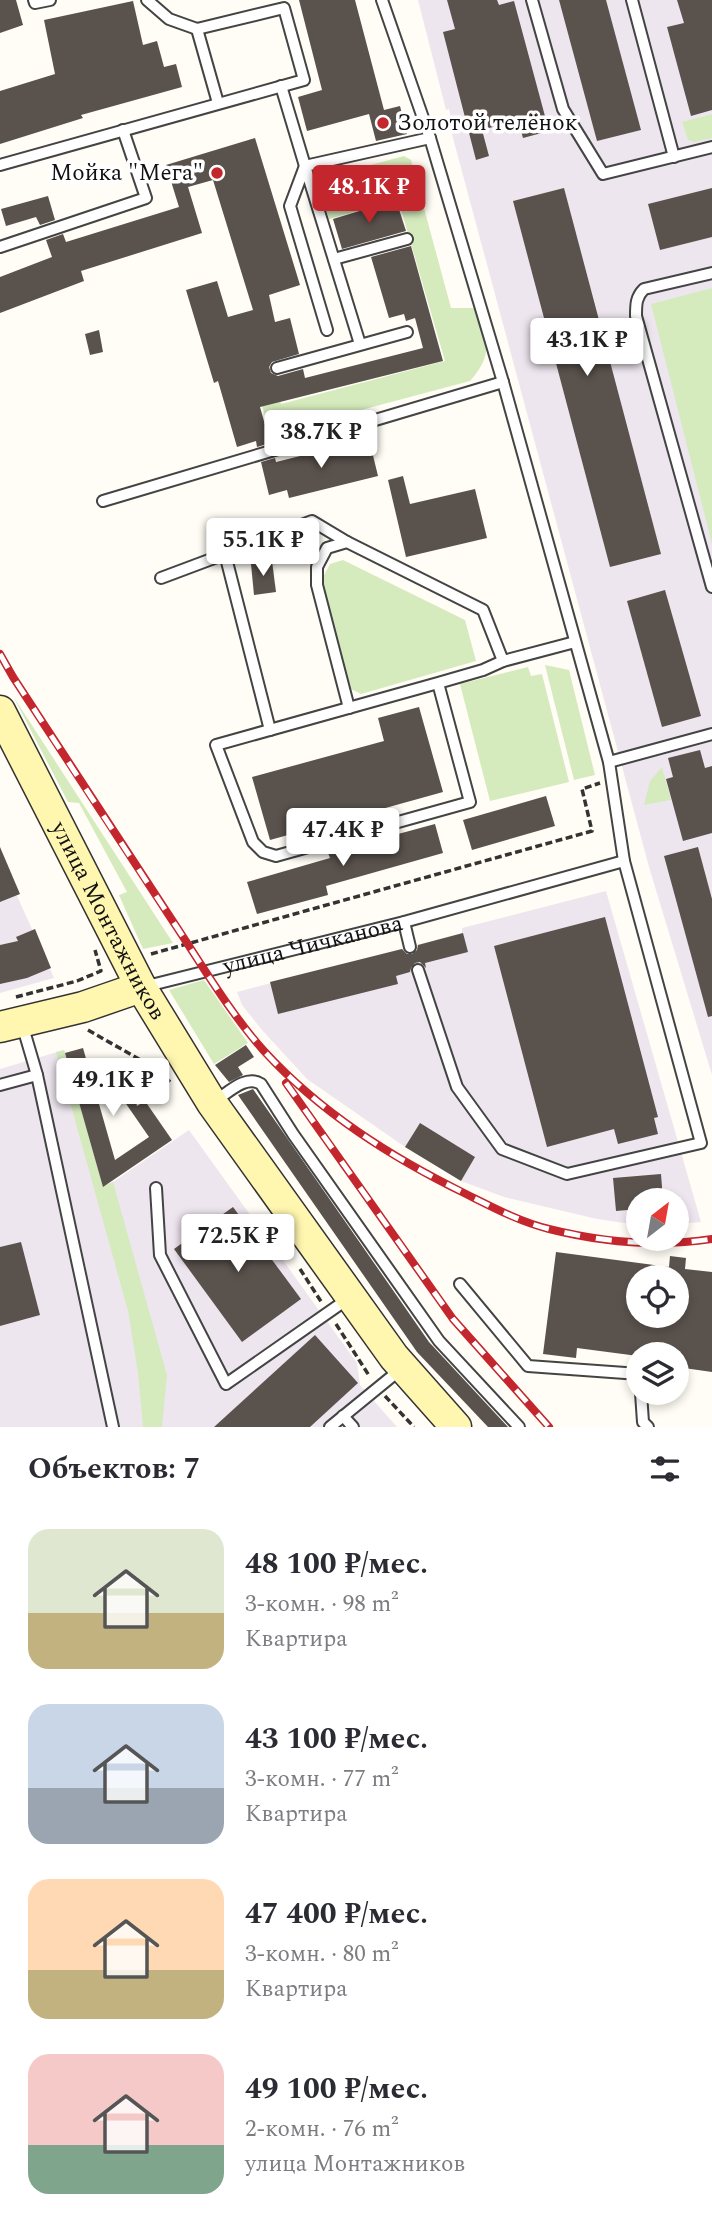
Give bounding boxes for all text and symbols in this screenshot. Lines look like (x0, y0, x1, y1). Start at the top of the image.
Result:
place label: Золотой телёнок (397, 106, 578, 141)
marker: Золотой телёнок (375, 115, 391, 131)
place label: Мойка "Мега" (50, 156, 203, 191)
marker: Мойка "Мега" (209, 165, 225, 181)
pin: 48.1K ₽ (304, 166, 434, 225)
text: 48.1K ₽ (328, 170, 410, 205)
pin: 43.1K ₽ (522, 318, 652, 378)
text: 43.1K ₽ (546, 323, 628, 358)
pin: 38.7K ₽ (256, 410, 386, 470)
text: 38.7K ₽ (280, 415, 362, 450)
pin: 55.1K ₽ (198, 518, 328, 578)
text: 55.1K ₽ (222, 523, 304, 558)
pin: 47.4K ₽ (278, 808, 408, 868)
text: 47.4K ₽ (302, 813, 384, 848)
street label: улица Монтажников (41, 814, 175, 1027)
street label: улица Чичканова (218, 905, 406, 984)
pin: 49.1K ₽ (48, 1058, 178, 1118)
text: 49.1K ₽ (72, 1063, 154, 1098)
north arrow (626, 1188, 690, 1251)
map controls (626, 1188, 689, 1405)
pin: 72.5K ₽ (173, 1214, 303, 1274)
text: 72.5K ₽ (197, 1219, 279, 1254)
button: locate (626, 1265, 689, 1328)
button: layers (626, 1342, 689, 1405)
text: Объектов: 7 (28, 1446, 200, 1492)
icon: filters (646, 1450, 684, 1488)
text: 48 100 ₽/мес. (245, 1541, 428, 1587)
icon: home (84, 1557, 168, 1641)
text: 3-комн. · 98 m² (245, 1587, 399, 1622)
text: Квартира (245, 1622, 348, 1657)
text: 43 100 ₽/мес. (245, 1716, 428, 1762)
icon: home (84, 1732, 168, 1816)
text: 3-комн. · 77 m² (245, 1762, 399, 1797)
text: Квартира (245, 1797, 348, 1832)
text: 47 400 ₽/мес. (245, 1891, 428, 1937)
icon: home (84, 1907, 168, 1991)
text: 3-комн. · 80 m² (245, 1937, 399, 1972)
text: Квартира (245, 1972, 348, 2007)
text: 49 100 ₽/мес. (245, 2066, 428, 2112)
icon: home (84, 2082, 168, 2166)
text: 2-комн. · 76 m² (245, 2112, 399, 2147)
text: улица Монтажников (245, 2147, 465, 2182)

